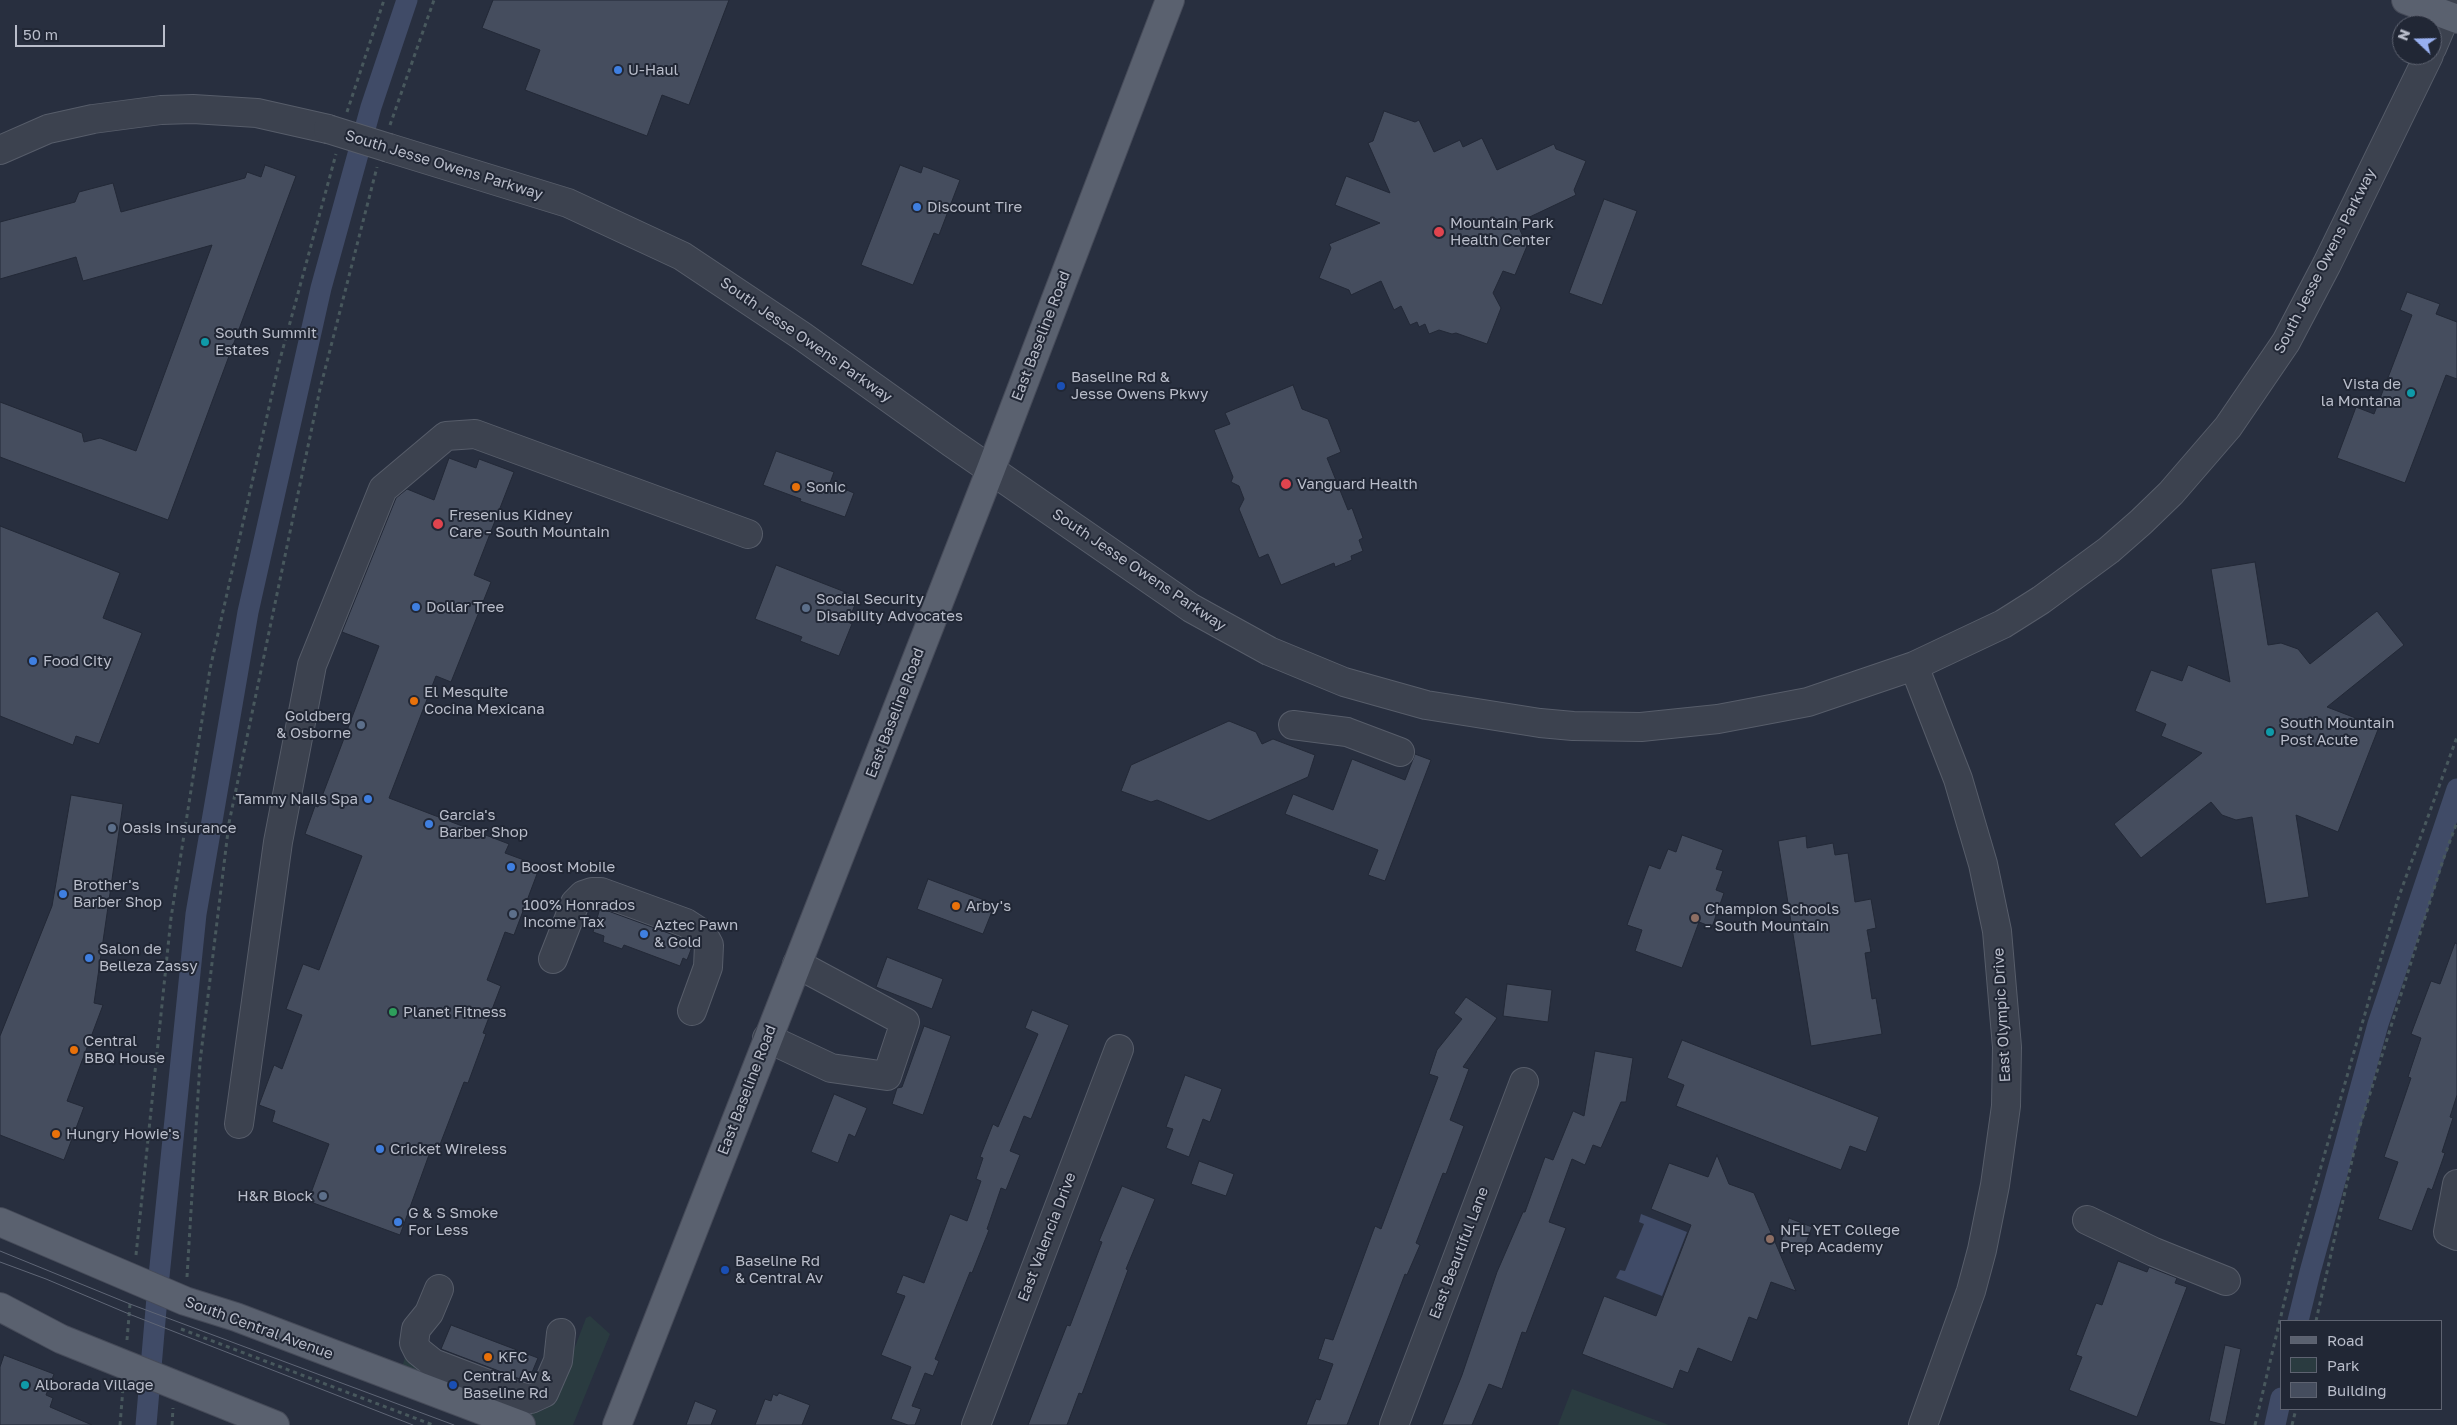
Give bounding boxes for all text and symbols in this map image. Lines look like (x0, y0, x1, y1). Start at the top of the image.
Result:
scale bar (18, 15, 168, 47)
north arrow (2392, 15, 2442, 65)
text: 50 m (23, 25, 58, 43)
text: N (2394, 27, 2413, 43)
place label: U-Haul (628, 61, 678, 79)
marker: U-Haul (612, 64, 624, 76)
street label: South Jesse Owens Parkway (343, 126, 545, 204)
street label: South Jesse Owens Parkway (2270, 165, 2380, 357)
place label: Discount Tire (927, 198, 1022, 216)
marker: Discount Tire (911, 201, 923, 213)
place label: Mountain Park Health Center (1450, 214, 1554, 249)
marker: Mountain Park Health Center (1432, 225, 1446, 239)
street label: East Baseline Road (1008, 269, 1074, 403)
street label: South Jesse Owens Parkway (717, 274, 895, 406)
place label: South Summit Estates (215, 324, 317, 359)
marker: South Summit Estates (199, 336, 211, 348)
place label: Baseline Rd & Jesse Owens Pkwy (1071, 368, 1208, 403)
place label: Vista de la Montana (2321, 375, 2401, 410)
marker: Baseline Rd & Jesse Owens Pkwy (1055, 380, 1067, 392)
marker: Vista de la Montana (2405, 387, 2417, 399)
place label: Vanguard Health (1297, 475, 1418, 493)
marker: Vanguard Health (1279, 477, 1293, 491)
place label: Sonic (806, 478, 846, 496)
marker: Sonic (790, 481, 802, 493)
street label: South Jesse Owens Parkway (1049, 505, 1229, 635)
place label: Fresenius Kidney Care - South Mountain (449, 506, 610, 541)
marker: Fresenius Kidney Care - South Mountain (431, 517, 445, 531)
place label: Social Security Disability Advocates (816, 590, 963, 625)
place label: Dollar Tree (426, 598, 504, 616)
marker: Dollar Tree (410, 601, 422, 613)
marker: Social Security Disability Advocates (800, 602, 812, 614)
street label: East Baseline Road (862, 646, 928, 780)
place label: Food City (43, 652, 112, 670)
marker: Food City (27, 655, 39, 667)
place label: El Mesquite Cocina Mexicana (424, 683, 545, 718)
marker: El Mesquite Cocina Mexicana (408, 695, 420, 707)
place label: Goldberg & Osborne (276, 707, 351, 742)
place label: South Mountain Post Acute (2280, 714, 2394, 749)
marker: Goldberg & Osborne (355, 719, 367, 731)
marker: South Mountain Post Acute (2264, 726, 2276, 738)
place label: Tammy Nails Spa (235, 790, 358, 808)
marker: Tammy Nails Spa (362, 793, 374, 805)
place label: Garcia's Barber Shop (439, 806, 528, 841)
marker: Garcia's Barber Shop (423, 818, 435, 830)
place label: Oasis Insurance (122, 819, 236, 837)
marker: Oasis Insurance (106, 822, 118, 834)
place label: Boost Mobile (521, 858, 615, 876)
marker: Boost Mobile (505, 861, 517, 873)
place label: Brother's Barber Shop (73, 876, 162, 911)
marker: Brother's Barber Shop (57, 888, 69, 900)
place label: 100% Honrados Income Tax (523, 896, 635, 931)
place label: Arby's (966, 897, 1011, 915)
marker: Arby's (950, 900, 962, 912)
place label: Champion Schools - South Mountain (1705, 900, 1839, 935)
marker: 100% Honrados Income Tax (507, 908, 519, 920)
marker: Champion Schools - South Mountain (1689, 912, 1701, 924)
place label: Aztec Pawn & Gold (654, 916, 738, 951)
marker: Aztec Pawn & Gold (638, 928, 650, 940)
place label: Salon de Belleza Zassy (99, 940, 198, 975)
street label: East Olympic Drive (1989, 947, 2015, 1083)
marker: Salon de Belleza Zassy (83, 952, 95, 964)
place label: Planet Fitness (403, 1003, 507, 1021)
marker: Planet Fitness (387, 1006, 399, 1018)
street label: East Baseline Road (714, 1023, 780, 1157)
place label: Central BBQ House (84, 1032, 165, 1067)
marker: Central BBQ House (68, 1044, 80, 1056)
place label: Hungry Howie's (66, 1125, 180, 1143)
marker: Hungry Howie's (50, 1128, 62, 1140)
place label: Cricket Wireless (390, 1140, 507, 1158)
marker: Cricket Wireless (374, 1143, 386, 1155)
street label: East Valencia Drive (1014, 1170, 1080, 1304)
street label: East Beautiful Lane (1426, 1185, 1492, 1321)
place label: H&R Block (237, 1187, 313, 1205)
marker: H&R Block (317, 1190, 329, 1202)
place label: G & S Smoke For Less (408, 1204, 498, 1239)
marker: G & S Smoke For Less (392, 1216, 404, 1228)
place label: NFL YET College Prep Academy (1780, 1221, 1900, 1256)
marker: NFL YET College Prep Academy (1764, 1233, 1776, 1245)
place label: Baseline Rd & Central Av (735, 1252, 823, 1287)
marker: Baseline Rd & Central Av (719, 1264, 731, 1276)
street label: South Central Avenue (182, 1293, 336, 1363)
legend (2280, 1320, 2442, 1410)
text: Road (2327, 1331, 2364, 1349)
place label: KFC (498, 1348, 527, 1366)
marker: KFC (482, 1351, 494, 1363)
text: Park (2327, 1356, 2359, 1374)
place label: Central Av & Baseline Rd (463, 1367, 551, 1402)
place label: Alborada Village (35, 1376, 153, 1394)
marker: Alborada Village (19, 1379, 31, 1391)
marker: Central Av & Baseline Rd (447, 1379, 459, 1391)
text: Building (2327, 1381, 2387, 1399)

